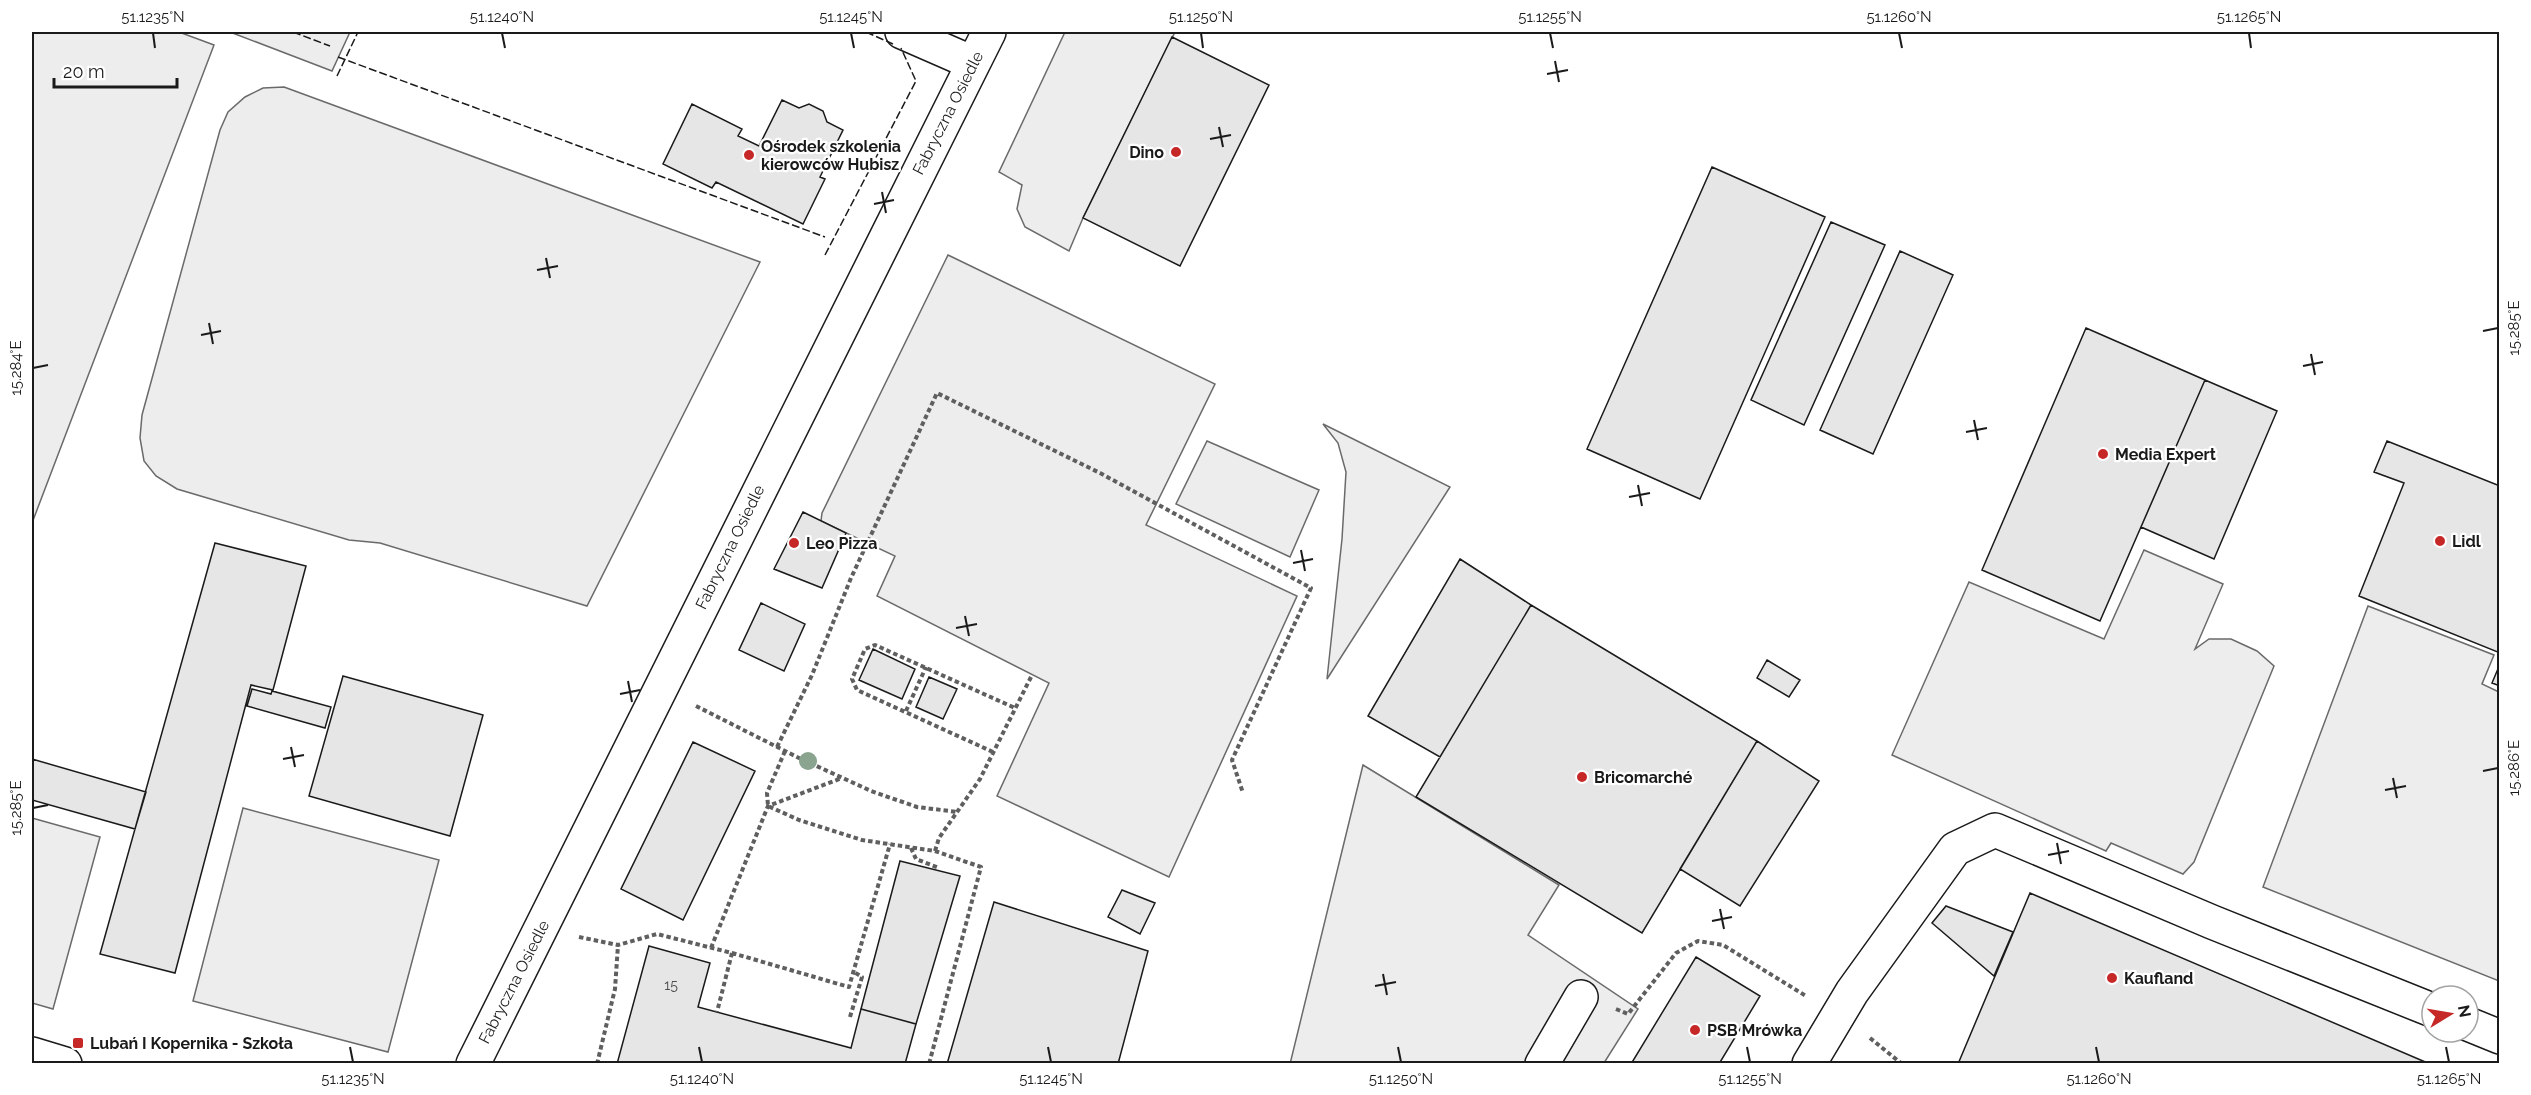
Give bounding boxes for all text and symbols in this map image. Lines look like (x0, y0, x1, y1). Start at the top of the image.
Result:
text: 51.1235°N (121, 8, 185, 26)
text: 51.1240°N (470, 8, 534, 26)
text: 51.1245°N (819, 8, 883, 26)
text: 51.1250°N (1169, 8, 1233, 26)
text: 51.1255°N (1518, 8, 1582, 26)
text: 51.1260°N (1866, 8, 1932, 26)
text: 51.1265°N (2217, 8, 2281, 26)
street label: Fabryczna Osiedle (909, 48, 987, 178)
scale bar (54, 51, 177, 89)
text: 20 m (63, 61, 105, 82)
place label: Ośrodek szkolenia kierowców Hubisz (761, 137, 901, 174)
place label: Dino (1129, 143, 1164, 162)
marker: Dino (1169, 145, 1183, 159)
marker: Ośrodek szkolenia kierowców Hubisz (742, 148, 756, 162)
text: 15.285°E (2505, 300, 2523, 356)
text: 15.284°E (7, 340, 25, 396)
place label: Media Expert (2115, 445, 2216, 464)
marker: Media Expert (2096, 447, 2110, 461)
street label: Fabryczna Osiedle (692, 482, 768, 612)
place label: Lidl (2452, 532, 2482, 551)
place label: Leo Pizza (806, 534, 877, 553)
marker: Lidl (2433, 534, 2447, 548)
marker: Leo Pizza (787, 536, 801, 550)
text: 15.286°E (2505, 740, 2523, 796)
place label: Bricomarché (1594, 768, 1693, 787)
marker: Bricomarché (1575, 770, 1589, 784)
text: 15.285°E (7, 780, 25, 836)
street label: Fabryczna Osiedle (475, 917, 553, 1047)
place label: Kaufland (2124, 969, 2193, 988)
marker: Kaufland (2105, 971, 2119, 985)
house number: 15 (664, 977, 678, 993)
north arrow (2420, 984, 2480, 1044)
text: N (2454, 1003, 2475, 1019)
place label: PSB Mrówka (1707, 1021, 1802, 1040)
marker: PSB Mrówka (1688, 1023, 1702, 1037)
place label: Lubań I Kopernika - Szkoła (90, 1034, 293, 1053)
marker: Lubań I Kopernika - Szkoła (71, 1036, 85, 1050)
text: 51.1235°N (321, 1070, 385, 1088)
text: 51.1240°N (670, 1070, 734, 1088)
text: 51.1245°N (1019, 1070, 1083, 1088)
text: 51.1250°N (1369, 1070, 1433, 1088)
text: 51.1255°N (1718, 1070, 1782, 1088)
text: 51.1260°N (2066, 1070, 2132, 1088)
text: 51.1265°N (2417, 1070, 2481, 1088)

